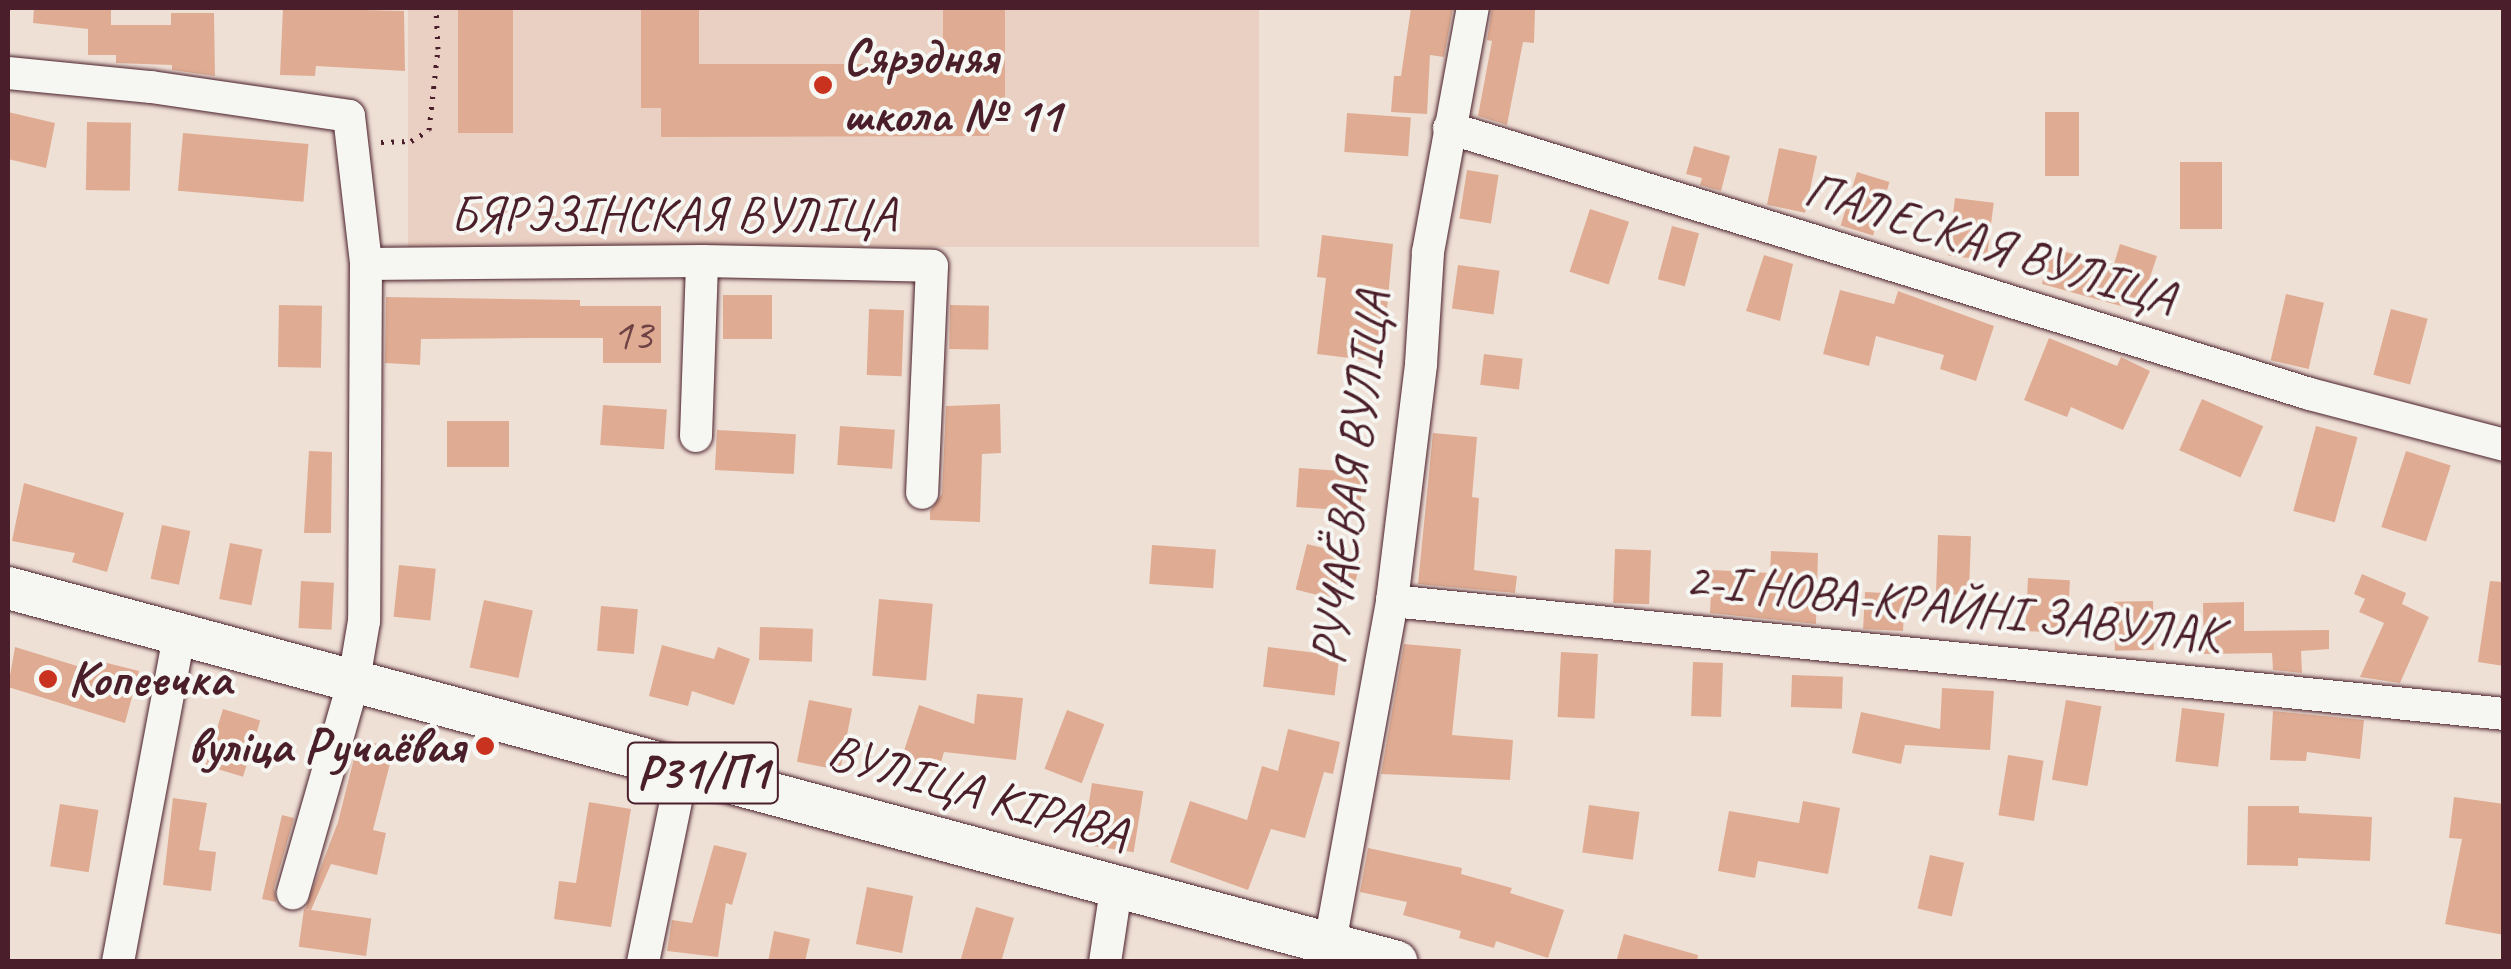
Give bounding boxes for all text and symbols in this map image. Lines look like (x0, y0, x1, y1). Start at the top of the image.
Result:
place label: Сярэдняя школа № 11 (843, 26, 1061, 144)
marker: Сярэдняя школа № 11 (812, 74, 834, 96)
street label: ПАЛЕСКАЯ ВУЛІЦА (1799, 160, 2181, 328)
street label: БЯРЭЗІНСКАЯ ВУЛІЦА (451, 185, 895, 245)
street label: РУЧАЁВАЯ ВУЛІЦА (1299, 290, 1403, 666)
house number: 13 (612, 308, 652, 362)
street label: 2-І НОВА-КРАЙНІ ЗАВУЛАК (1682, 549, 2224, 665)
place label: Копеечка (68, 649, 231, 709)
marker: Копеечка (37, 668, 59, 690)
place label: вуліца Ручаёвая (193, 716, 465, 776)
street label: ВУЛІЦА КІРАВА (821, 721, 1135, 863)
road number: Р31/П1 (626, 730, 780, 816)
marker: вуліца Ручаёвая (474, 735, 496, 757)

